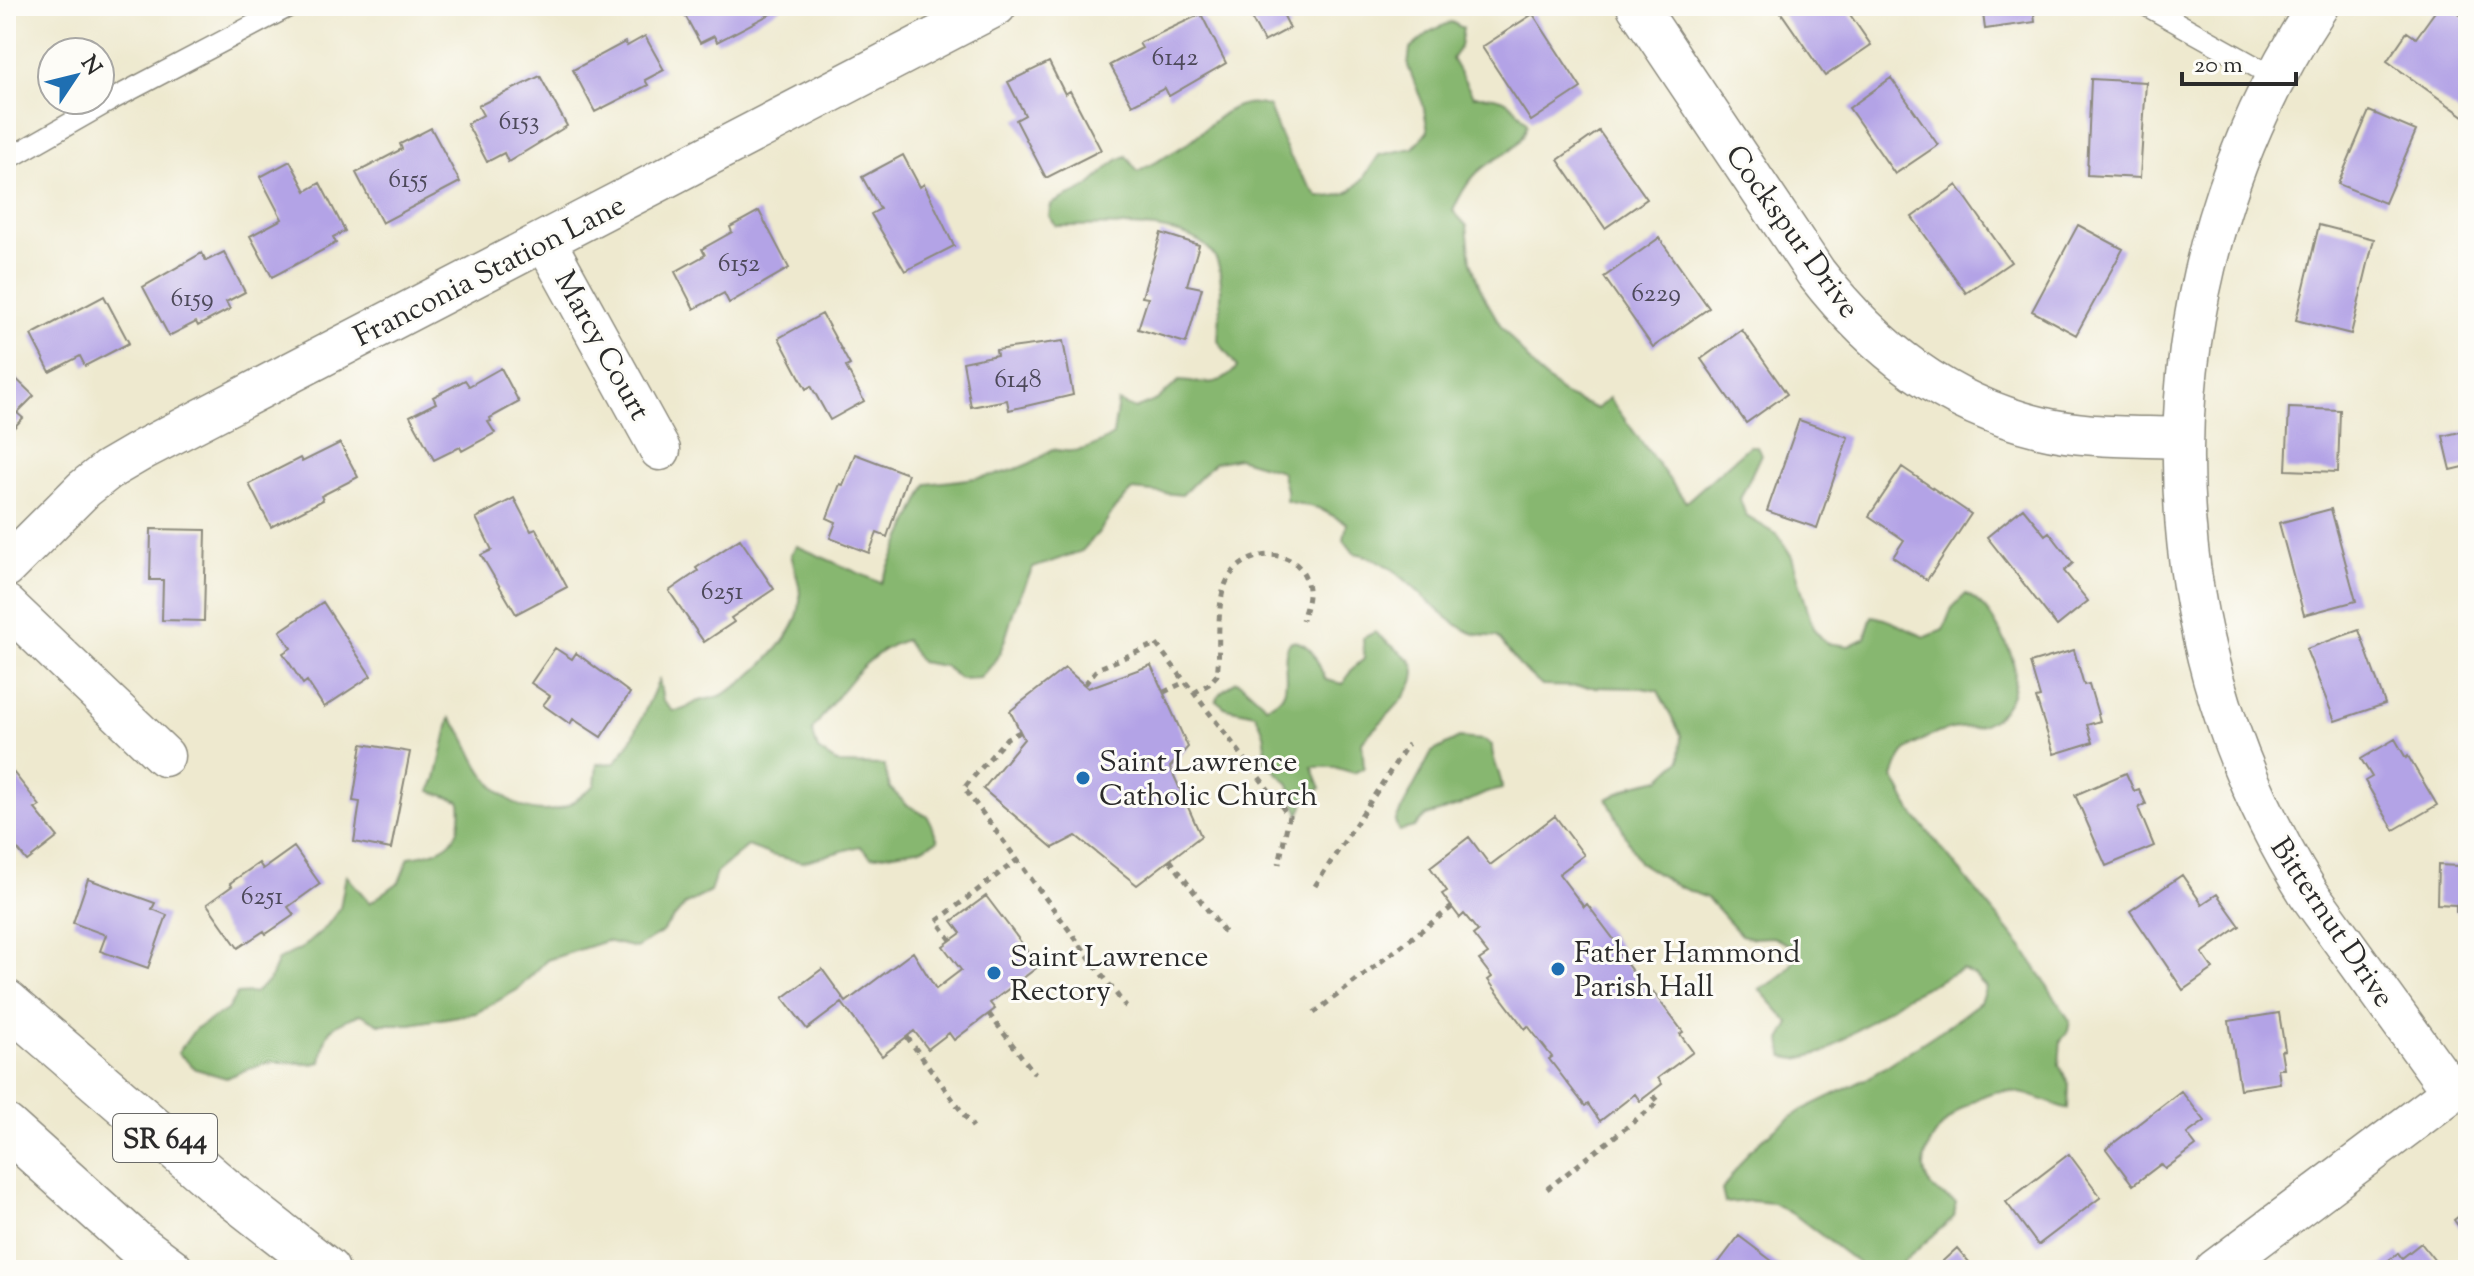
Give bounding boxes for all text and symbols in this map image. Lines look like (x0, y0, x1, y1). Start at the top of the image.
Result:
north arrow (36, 36, 116, 116)
scale bar (2182, 36, 2296, 86)
house number: 6142 (1152, 40, 1198, 77)
text: 20 m (2194, 49, 2243, 83)
text: N (72, 50, 108, 83)
house number: 6153 (499, 104, 539, 141)
street label: Cockspur Drive (1713, 137, 1869, 328)
house number: 6155 (388, 162, 428, 199)
street label: Franconia Station Lane (347, 185, 633, 359)
house number: 6152 (718, 246, 760, 283)
street label: Marcy Court (542, 264, 660, 429)
house number: 6229 (1631, 276, 1681, 313)
house number: 6159 (170, 281, 214, 318)
house number: 6148 (994, 362, 1042, 399)
house number: 6251 (701, 574, 743, 611)
place label: Saint Lawrence Catholic Church (1099, 742, 1318, 819)
marker: Saint Lawrence Catholic Church (1074, 769, 1092, 787)
street label: Bitternut Drive (2258, 830, 2404, 1017)
house number: 6251 (241, 879, 283, 916)
place label: Father Hammond Parish Hall (1574, 933, 1801, 1010)
place label: Saint Lawrence Rectory (1010, 937, 1208, 1014)
marker: Father Hammond Parish Hall (1549, 960, 1567, 978)
marker: Saint Lawrence Rectory (985, 964, 1003, 982)
road number: SR 644 (113, 1114, 217, 1162)

